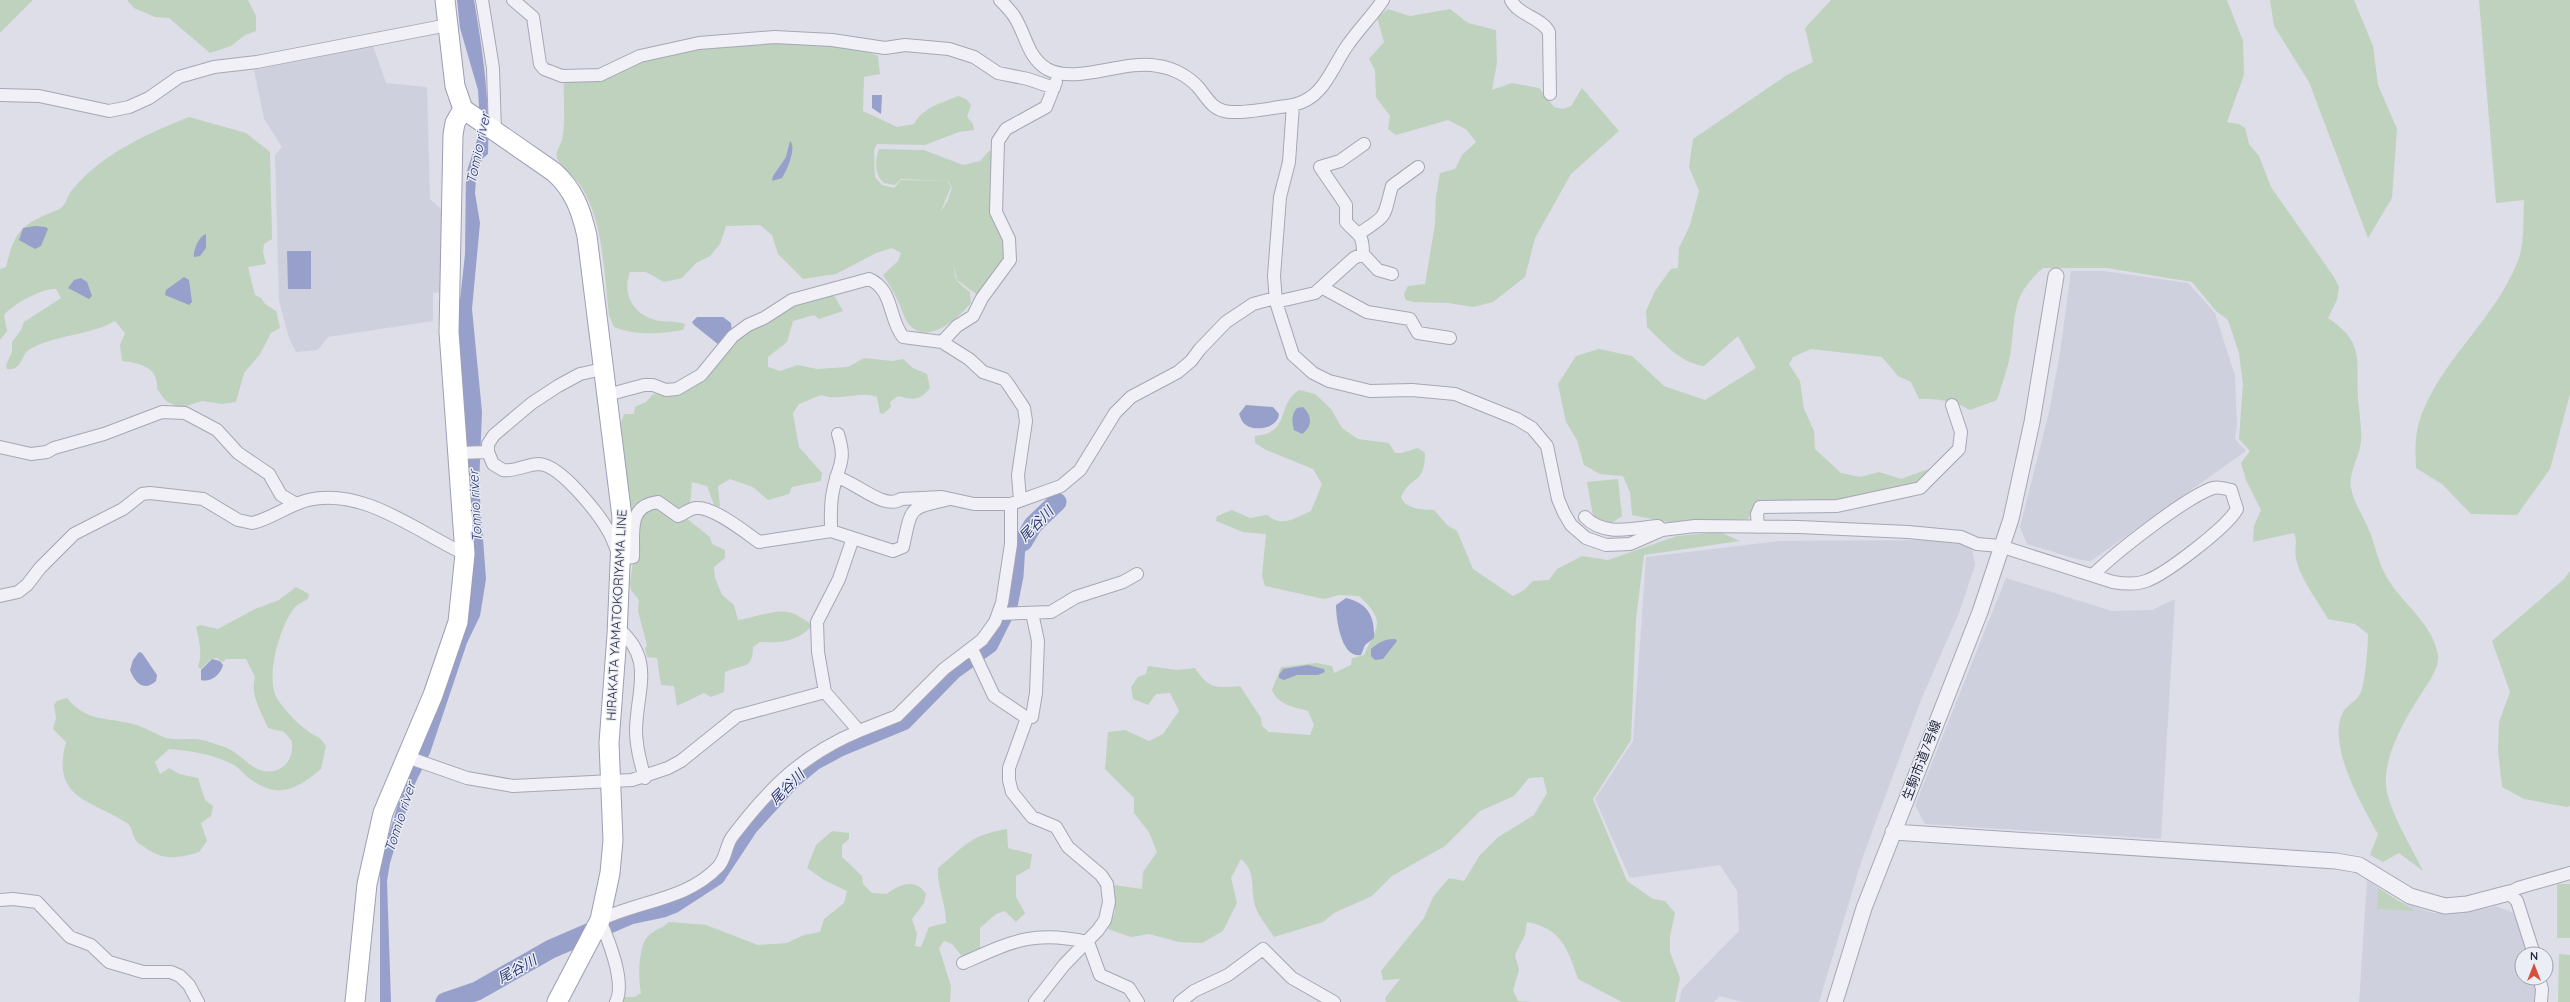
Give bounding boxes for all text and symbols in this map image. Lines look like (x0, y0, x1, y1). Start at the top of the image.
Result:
water label: Tomio river (462, 109, 495, 185)
water label: Tomio river (464, 468, 486, 543)
water label: 尾谷川 (1015, 501, 1058, 545)
street label: HIRAKATA YAMATOKORIYAMA LINE (602, 509, 630, 721)
street label: 生駒市道7号線 (1898, 718, 1944, 802)
water label: 尾谷川 (766, 764, 810, 808)
water label: Tomio river (380, 778, 420, 854)
north arrow (2514, 946, 2554, 986)
text: N (2530, 949, 2538, 963)
water label: 尾谷川 (494, 950, 541, 987)

